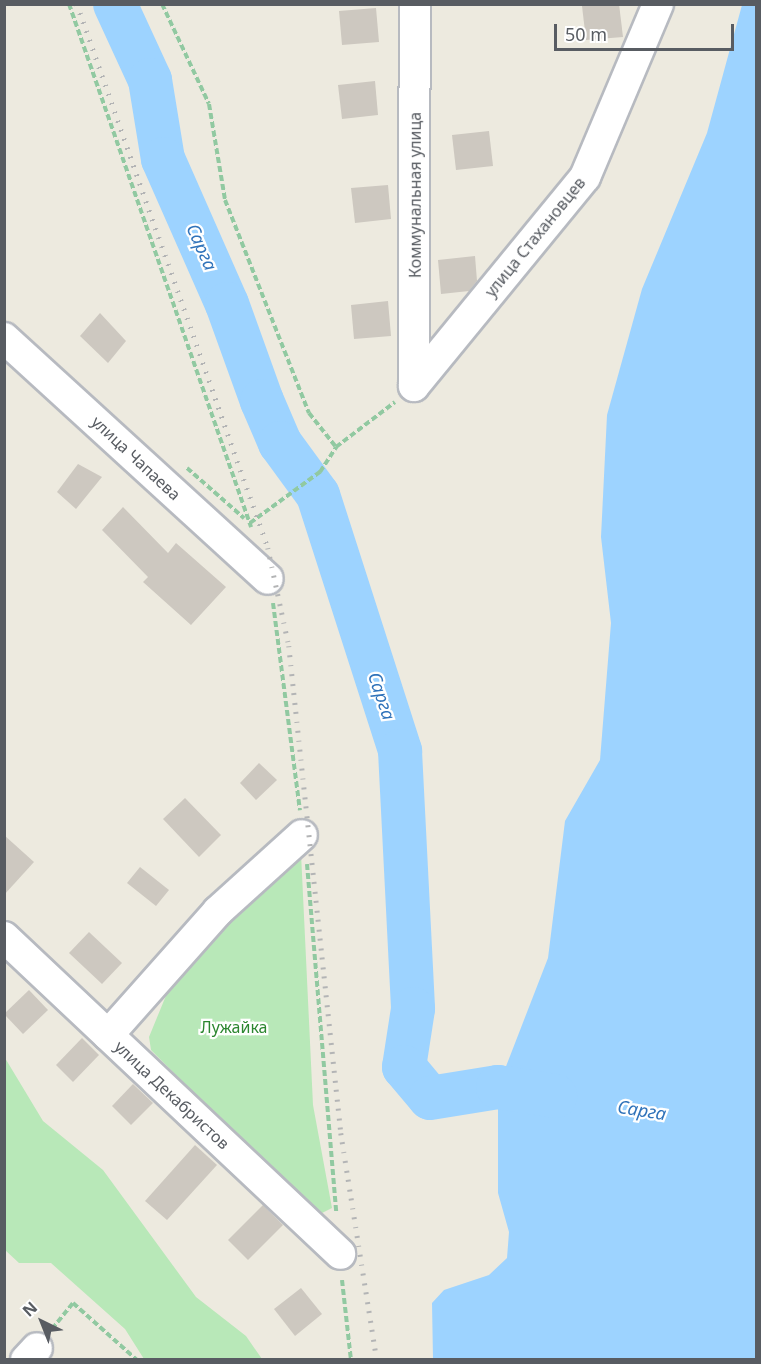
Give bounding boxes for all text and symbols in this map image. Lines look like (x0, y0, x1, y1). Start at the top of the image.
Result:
scale bar (557, 12, 737, 50)
text: 50 m (565, 22, 607, 46)
street label: Коммунальная улица (405, 112, 425, 278)
street label: улица Стахановцев (481, 173, 589, 301)
water label: Сарга (182, 220, 222, 274)
street label: улица Чапаева (88, 412, 184, 504)
water label: Сарга (364, 669, 400, 723)
park label: Лужайка (200, 1017, 268, 1037)
street label: улица Декабристов (111, 1037, 233, 1153)
water label: Сарга (616, 1096, 668, 1124)
north arrow (12, 1292, 72, 1352)
text: N (17, 1296, 42, 1321)

